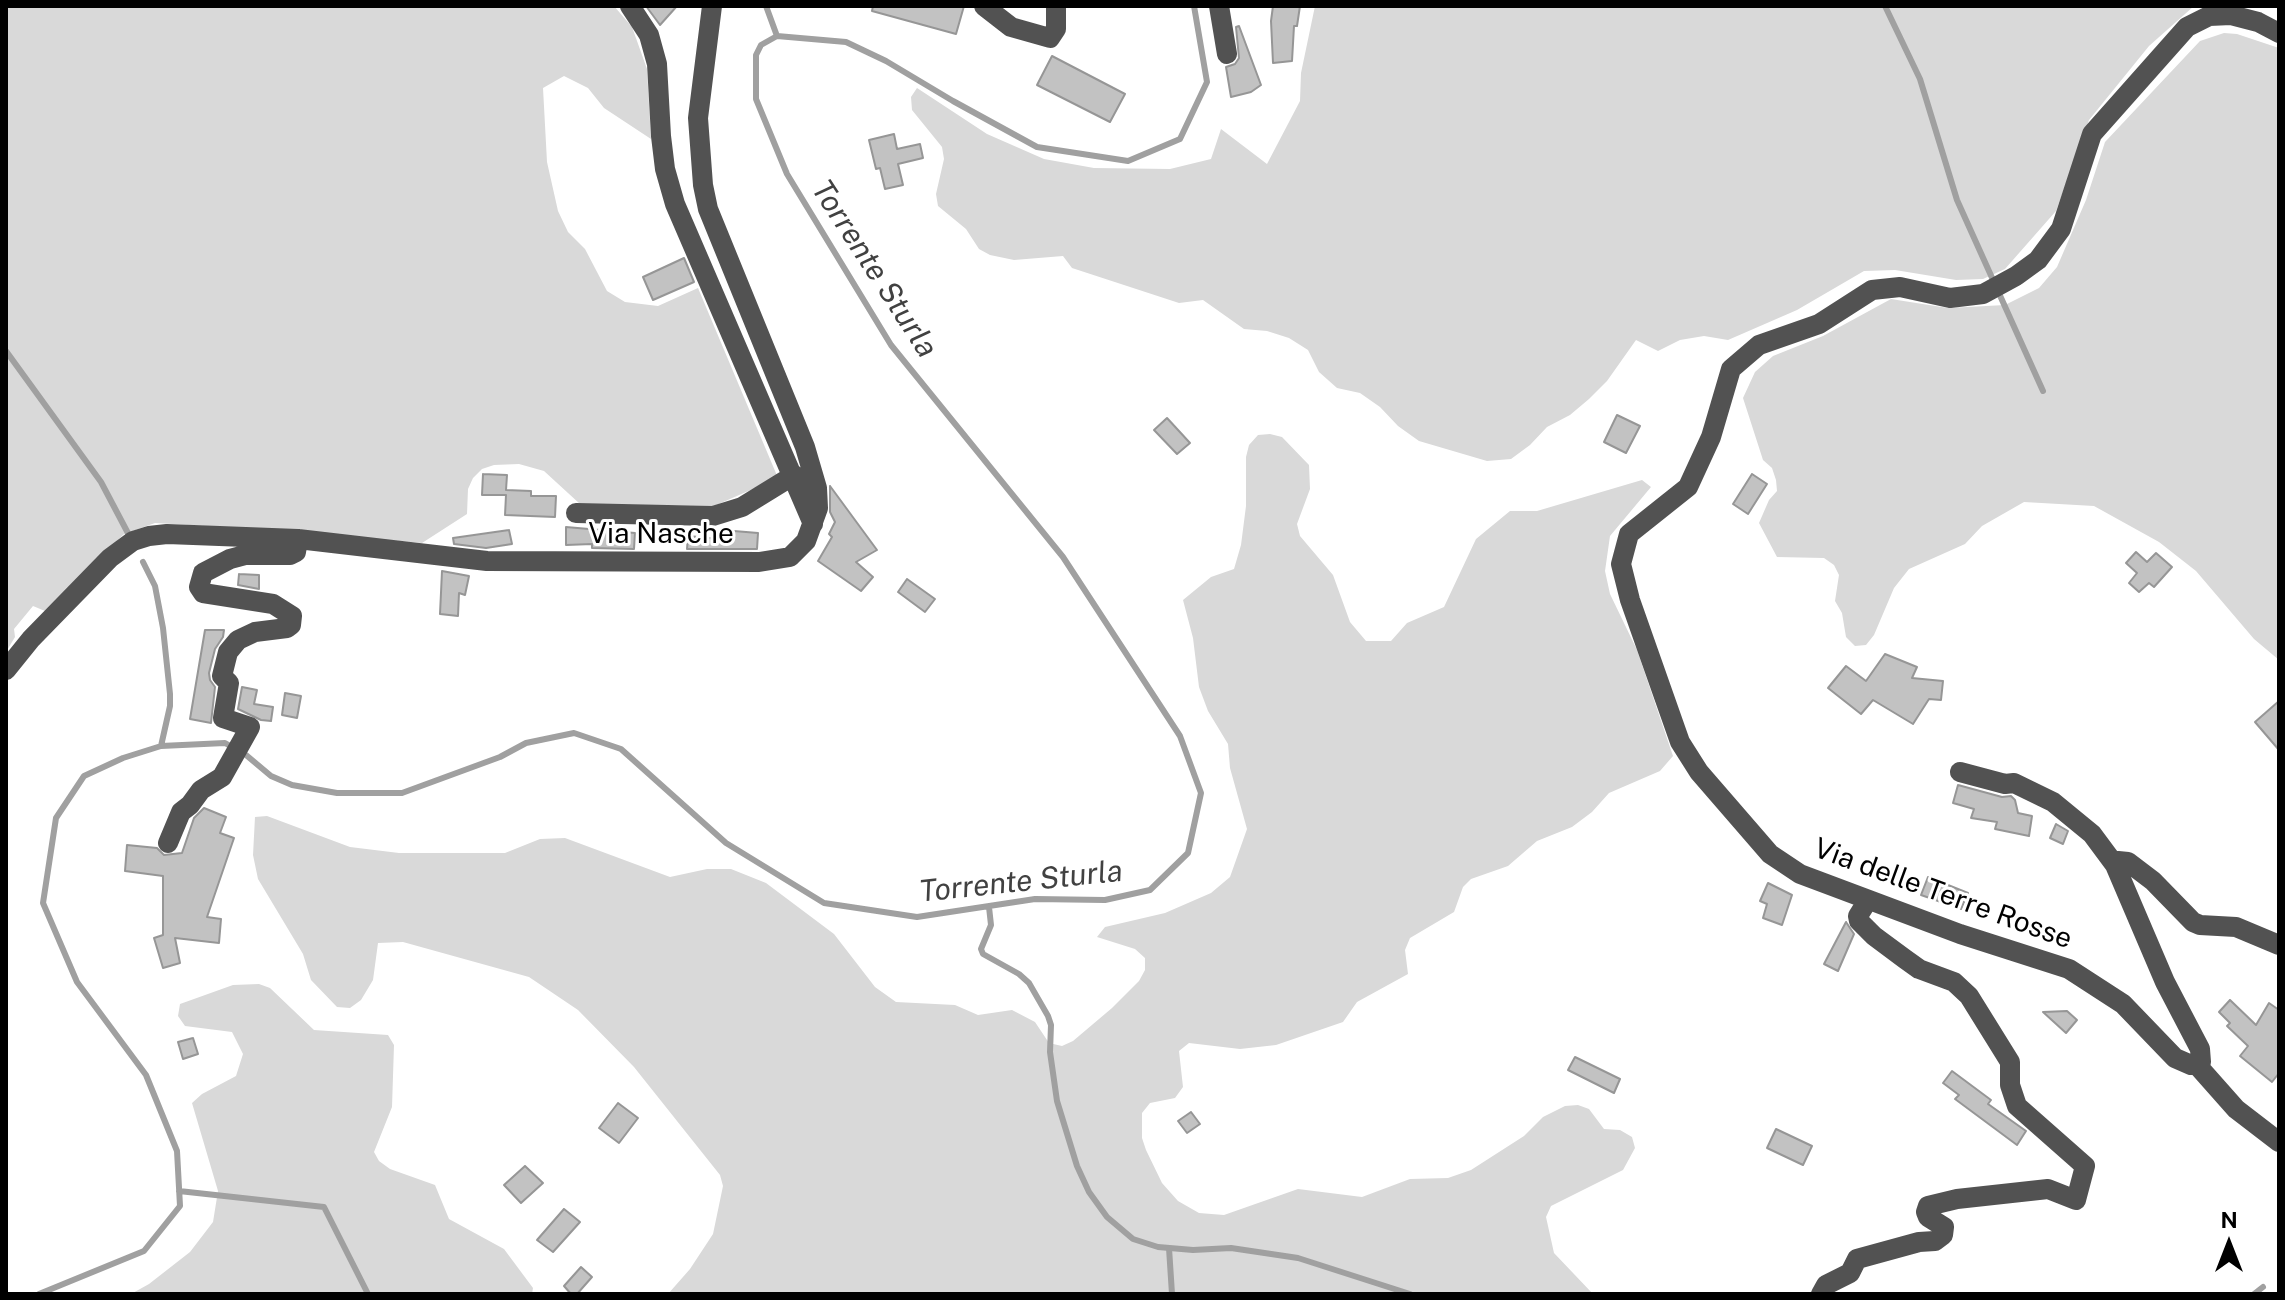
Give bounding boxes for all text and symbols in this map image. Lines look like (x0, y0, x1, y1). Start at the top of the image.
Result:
water label: Torrente Sturla (803, 174, 945, 364)
street label: Via Nasche (588, 517, 734, 551)
street label: Via delle Terre Rosse (1809, 832, 2077, 956)
water label: Torrente Sturla (918, 853, 1124, 911)
north arrow (2189, 1204, 2269, 1284)
text: N (2220, 1207, 2238, 1233)

